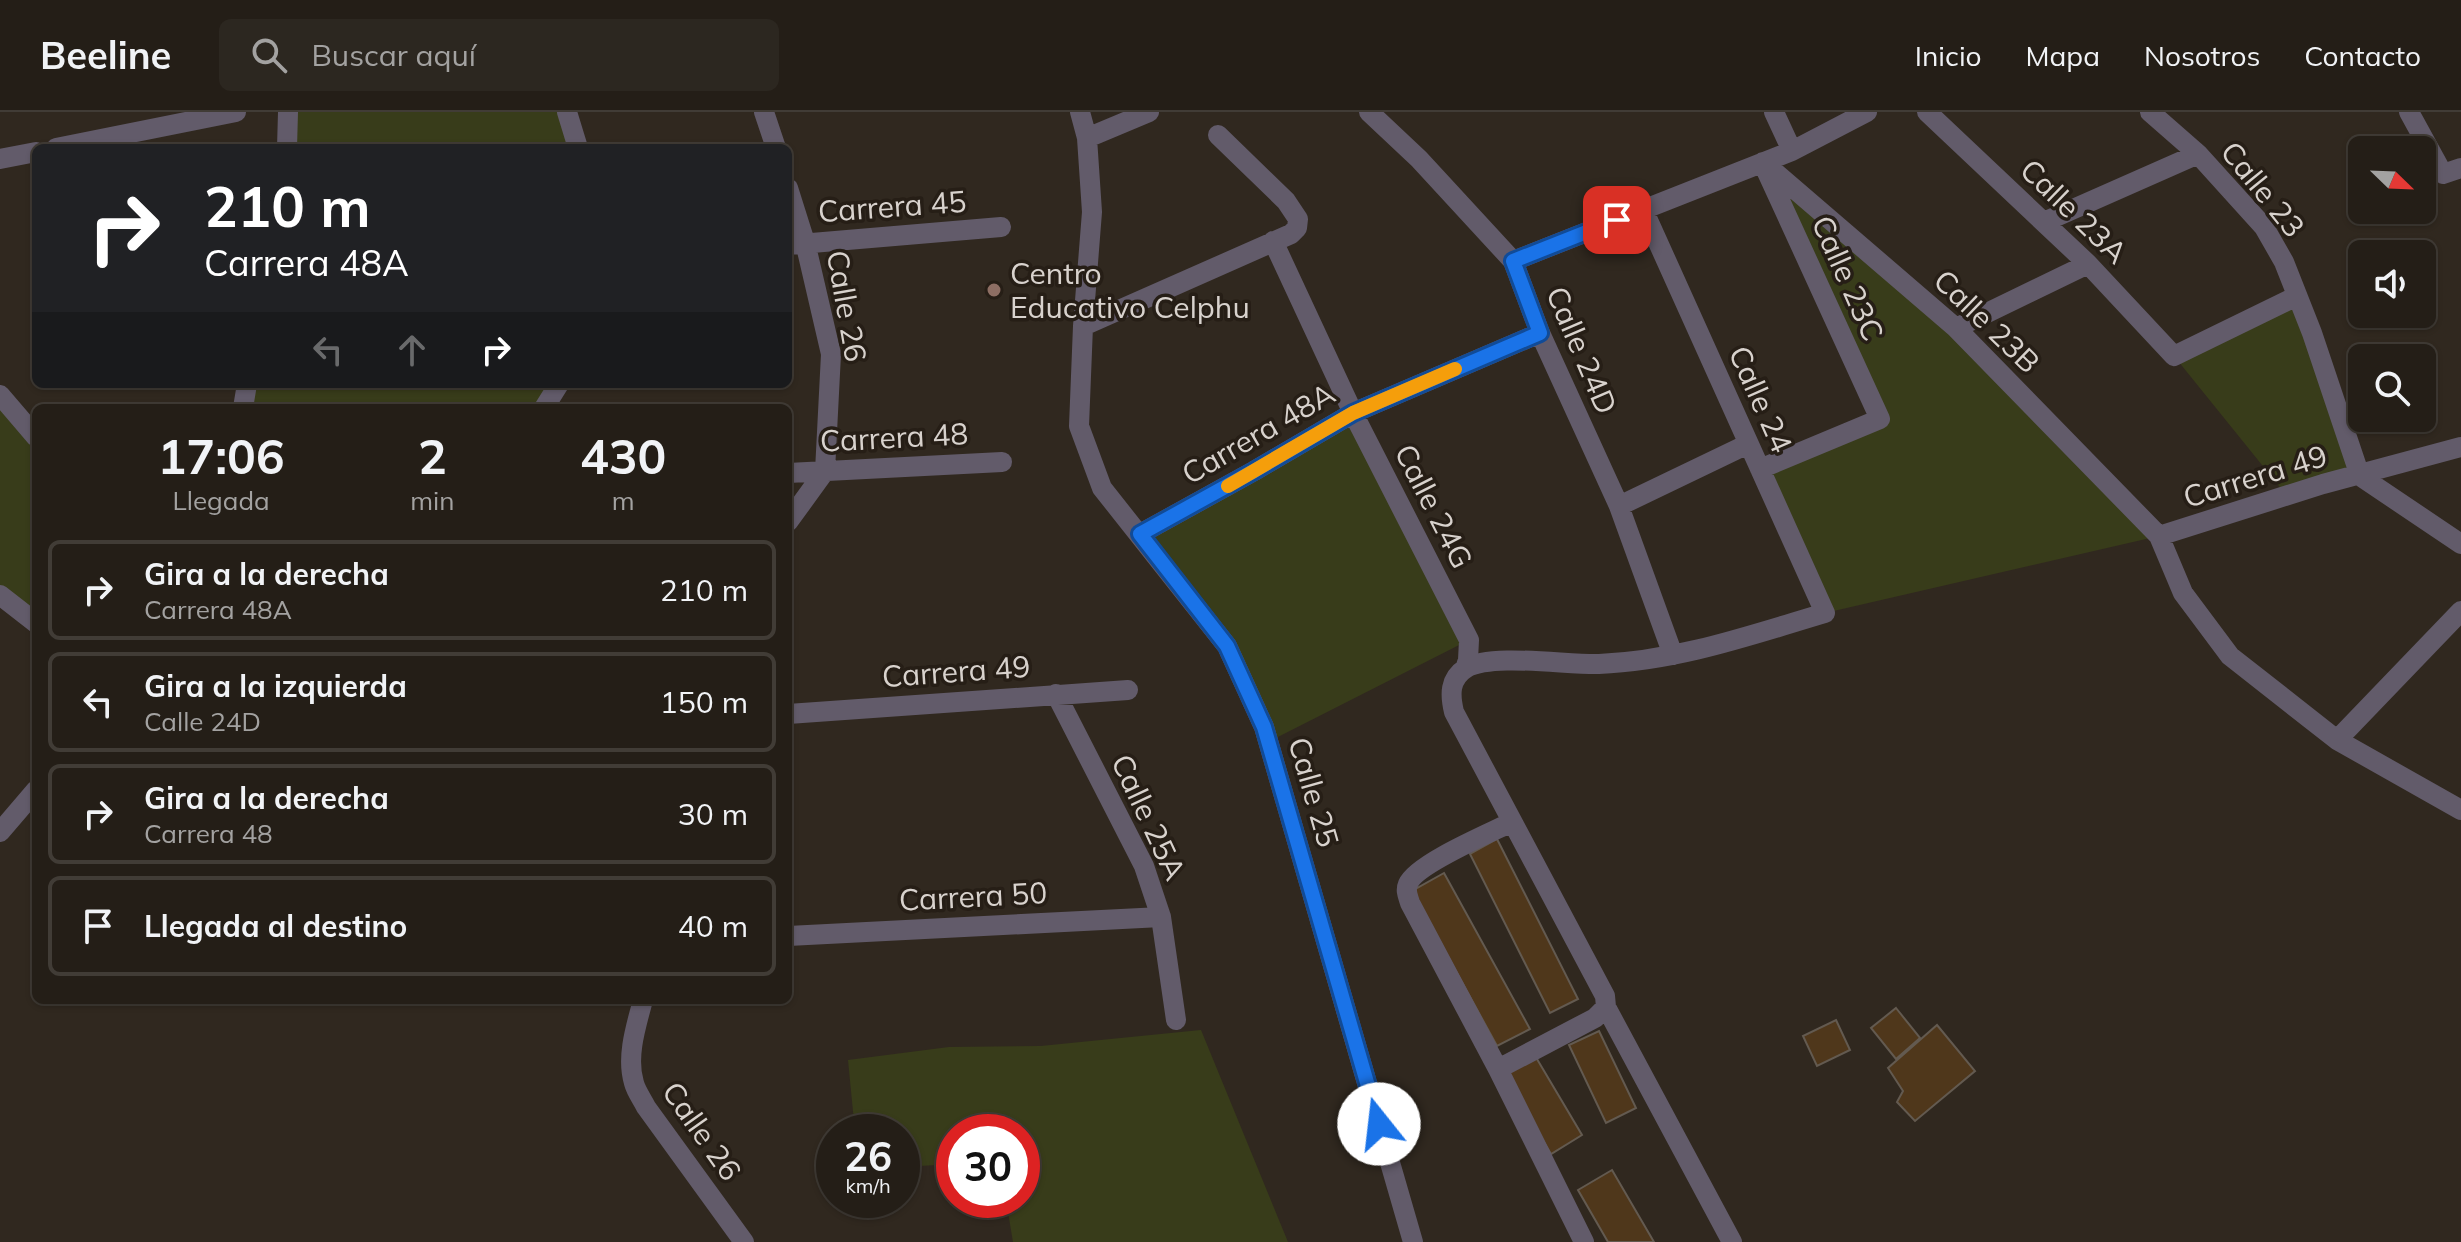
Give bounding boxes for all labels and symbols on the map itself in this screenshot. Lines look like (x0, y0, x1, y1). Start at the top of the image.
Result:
street label: Calle 23 (2213, 133, 2313, 245)
north arrow (2348, 136, 2436, 224)
street label: Calle 23A (2012, 151, 2136, 271)
street label: Carrera 45 (817, 182, 967, 230)
pin (1583, 186, 1651, 254)
street label: Calle 23C (1804, 210, 1892, 346)
street label: Calle 26 (819, 247, 875, 365)
place label: Centro Educativo Celphu (1010, 254, 1250, 326)
street label: Calle 23B (1926, 261, 2048, 381)
street label: Calle 24D (1538, 280, 1626, 420)
marker: Centro Educativo Celphu (985, 281, 1003, 299)
street label: Calle 24 (1721, 340, 1801, 458)
street label: Carrera 48A (1175, 374, 1341, 492)
street label: Carrera 48 (819, 414, 969, 460)
street label: Carrera 49 (2178, 436, 2332, 516)
street label: Calle 24G (1387, 438, 1481, 574)
street label: Carrera 49 (881, 647, 1031, 695)
street label: Calle 25 (1280, 733, 1348, 851)
street label: Calle 25A (1103, 748, 1195, 886)
street label: Carrera 50 (898, 873, 1048, 919)
street label: Calle 26 (654, 1074, 750, 1188)
position arrow (1337, 1082, 1421, 1166)
speed limit sign: 30 (936, 1114, 1040, 1218)

